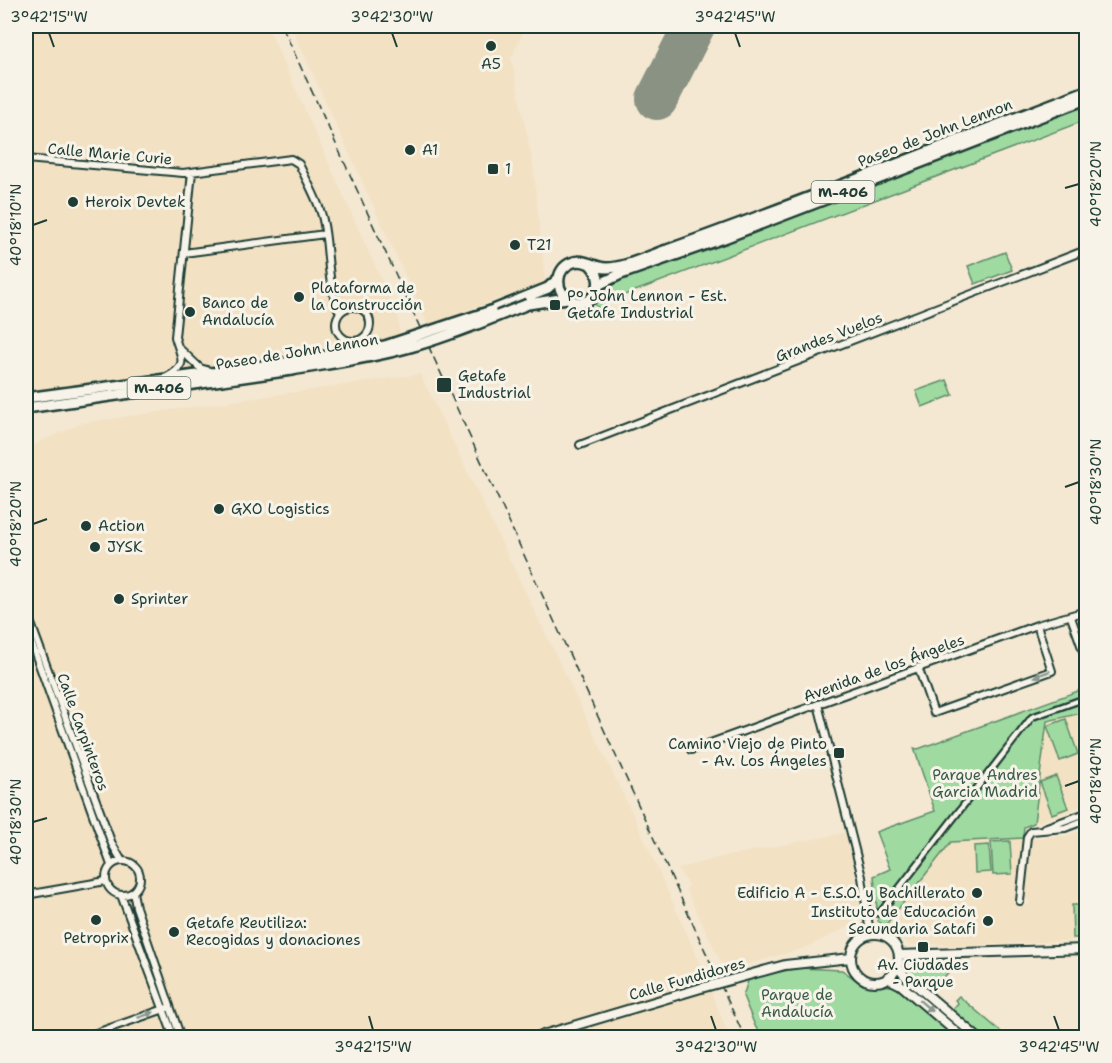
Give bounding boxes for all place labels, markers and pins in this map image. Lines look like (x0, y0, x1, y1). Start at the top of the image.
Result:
marker: A5 (484, 39, 498, 53)
place label: A5 (481, 54, 501, 74)
place label: A1 (422, 140, 438, 160)
marker: A1 (403, 143, 417, 157)
place label: 1 (505, 159, 511, 179)
marker: 1 (486, 162, 500, 176)
place label: Heroix Devtek (85, 192, 186, 212)
marker: Heroix Devtek (66, 195, 80, 209)
place label: T21 (527, 235, 551, 255)
marker: T21 (508, 238, 522, 252)
place label: Plataforma de la Construcción (311, 278, 422, 315)
place label: Pº John Lennon - Est. Getafe Industrial (567, 286, 727, 323)
marker: Plataforma de la Construcción (292, 290, 306, 304)
place label: Banco de Andalucía (202, 293, 275, 330)
marker: Pº John Lennon - Est. Getafe Industrial (548, 298, 562, 312)
marker: Banco de Andalucía (183, 305, 197, 319)
place label: Getafe Industrial (458, 366, 531, 403)
marker: Getafe Industrial (435, 376, 453, 394)
place label: GXO Logistics (231, 499, 330, 519)
marker: GXO Logistics (212, 502, 226, 516)
place label: Action (98, 516, 145, 536)
marker: Action (79, 519, 93, 533)
place label: JYSK (107, 537, 143, 557)
marker: JYSK (88, 540, 102, 554)
place label: Sprinter (131, 589, 188, 609)
marker: Sprinter (112, 592, 126, 606)
place label: Camino Viejo de Pinto - Av. Los Ángeles (668, 734, 827, 771)
marker: Camino Viejo de Pinto - Av. Los Ángeles (832, 746, 846, 760)
place label: Edificio A - E.S.O. y Bachillerato (737, 883, 965, 903)
marker: Edificio A - E.S.O. y Bachillerato (970, 886, 984, 900)
place label: Instituto de Educación Secundaria Satafi (811, 902, 976, 939)
marker: Petroprix (89, 913, 103, 927)
place label: Getafe Reutiliza: Recogidas y donaciones (186, 913, 361, 950)
marker: Instituto de Educación Secundaria Satafi (981, 914, 995, 928)
marker: Getafe Reutiliza: Recogidas y donaciones (167, 925, 181, 939)
place label: Petroprix (63, 928, 129, 948)
marker: Av. Ciudades - Parque (916, 940, 930, 954)
place label: Av. Ciudades - Parque (877, 955, 969, 992)

